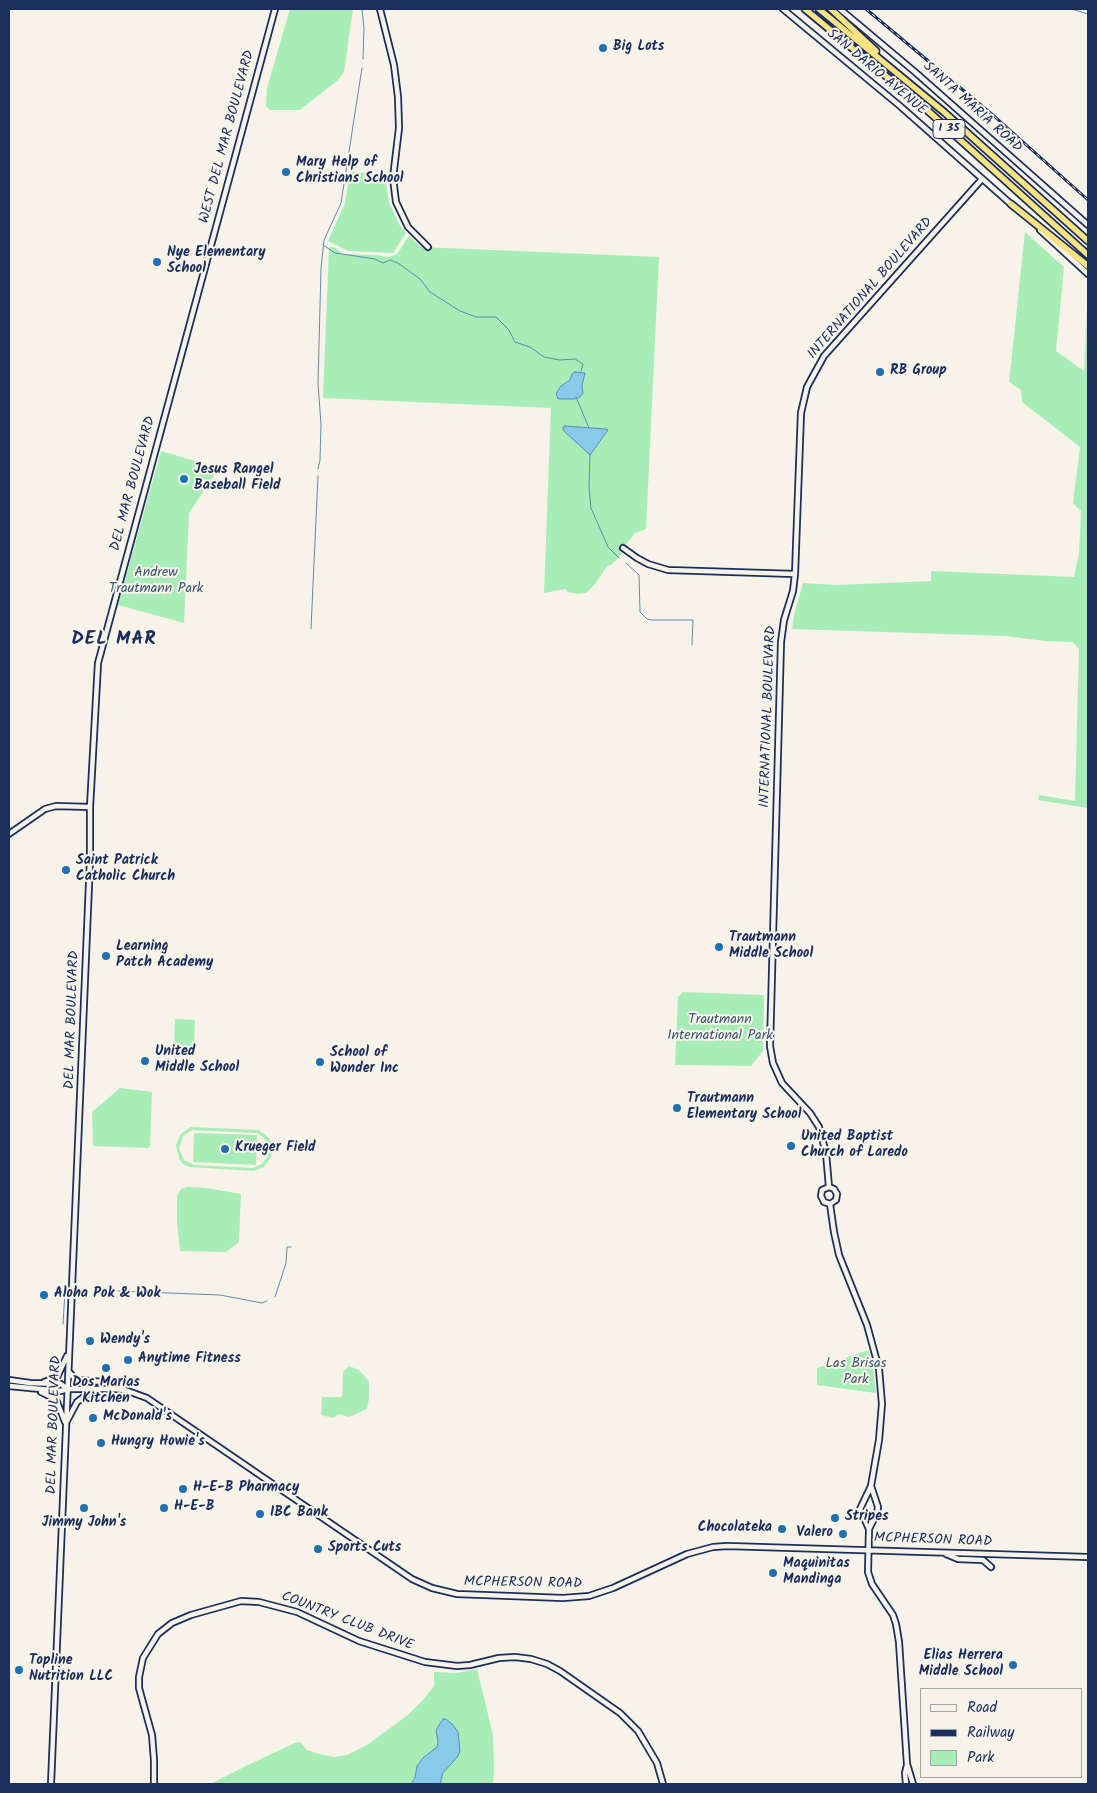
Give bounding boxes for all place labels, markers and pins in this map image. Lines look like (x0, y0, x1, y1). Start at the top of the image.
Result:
place label: Big Lots (613, 40, 664, 56)
marker: Big Lots (597, 42, 609, 54)
place label: Mary Help of Christians School (296, 156, 403, 188)
marker: Mary Help of Christians School (280, 166, 292, 178)
place label: Nye Elementary School (167, 246, 265, 278)
marker: Nye Elementary School (151, 256, 163, 268)
place label: RB Group (890, 364, 947, 380)
marker: RB Group (874, 366, 886, 378)
place label: Jesus Rangel Baseball Field (194, 463, 280, 496)
marker: Jesus Rangel Baseball Field (178, 473, 190, 485)
place label: Saint Patrick Catholic Church (76, 854, 175, 886)
marker: Saint Patrick Catholic Church (60, 864, 72, 876)
place label: Trautmann Middle School (729, 931, 813, 964)
place label: Learning Patch Academy (116, 940, 213, 972)
marker: Trautmann Middle School (713, 941, 725, 953)
marker: Learning Patch Academy (100, 950, 112, 962)
place label: United Middle School (155, 1045, 239, 1078)
place label: School of Wonder Inc (330, 1046, 399, 1078)
marker: United Middle School (139, 1055, 151, 1067)
marker: School of Wonder Inc (314, 1056, 326, 1068)
place label: Trautmann Elementary School (687, 1092, 801, 1124)
marker: Trautmann Elementary School (671, 1102, 683, 1114)
place label: United Baptist Church of Laredo (801, 1130, 908, 1162)
marker: United Baptist Church of Laredo (785, 1140, 797, 1152)
place label: Krueger Field (235, 1141, 315, 1157)
marker: Krueger Field (219, 1143, 231, 1155)
place label: Aloha Pok & Wok (54, 1287, 160, 1303)
marker: Aloha Pok & Wok (38, 1289, 50, 1301)
place label: Wendy's (100, 1333, 150, 1349)
marker: Wendy's (84, 1335, 96, 1347)
place label: Anytime Fitness (138, 1352, 241, 1368)
marker: Anytime Fitness (122, 1354, 134, 1366)
marker: Dos Marias Kitchen (100, 1362, 112, 1374)
place label: Dos Marias Kitchen (72, 1376, 140, 1408)
place label: McDonald's (103, 1410, 172, 1426)
marker: McDonald's (87, 1412, 99, 1424)
place label: Hungry Howie's (111, 1435, 205, 1451)
marker: Hungry Howie's (95, 1437, 107, 1449)
place label: H-E-B Pharmacy (193, 1481, 299, 1497)
marker: H-E-B Pharmacy (177, 1483, 189, 1495)
place label: H-E-B (174, 1500, 214, 1516)
marker: Jimmy John's (78, 1502, 90, 1514)
marker: H-E-B (158, 1502, 170, 1514)
place label: IBC Bank (270, 1506, 328, 1522)
marker: IBC Bank (254, 1508, 266, 1520)
place label: Stripes (845, 1510, 889, 1526)
marker: Stripes (829, 1512, 841, 1524)
place label: Jimmy John's (42, 1516, 126, 1532)
place label: Chocolateka (698, 1521, 772, 1537)
marker: Chocolateka (776, 1523, 788, 1535)
place label: Valero (796, 1526, 833, 1542)
marker: Valero (837, 1528, 849, 1540)
place label: Sports Cuts (328, 1541, 401, 1557)
marker: Sports Cuts (312, 1543, 324, 1555)
place label: Maquinitas Mandinga (783, 1557, 850, 1590)
marker: Maquinitas Mandinga (767, 1567, 779, 1579)
place label: Elias Herrera Middle School (919, 1649, 1003, 1681)
place label: Topline Nutrition LLC (29, 1654, 113, 1686)
marker: Elias Herrera Middle School (1007, 1659, 1019, 1671)
marker: Topline Nutrition LLC (13, 1664, 25, 1676)

